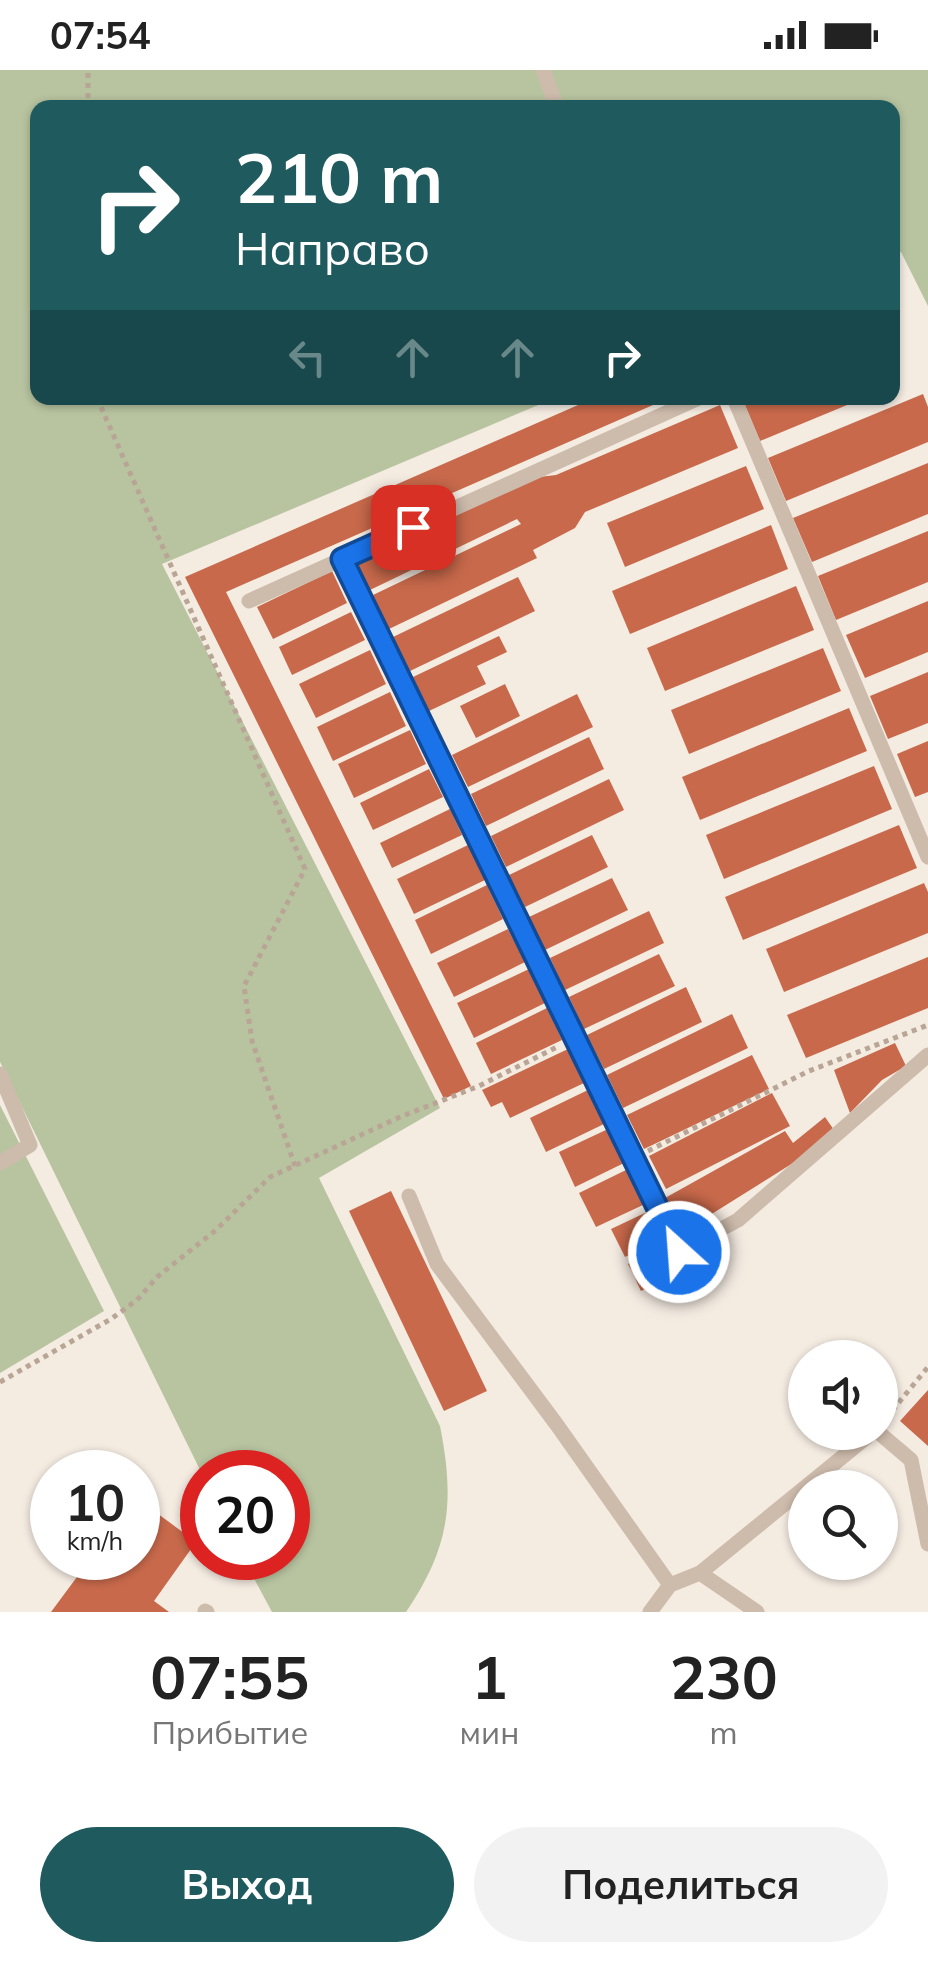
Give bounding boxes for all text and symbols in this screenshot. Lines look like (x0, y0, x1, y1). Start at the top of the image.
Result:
text: 07:54 (50, 11, 151, 59)
text: 210 m (235, 133, 443, 221)
icon: right (70, 140, 200, 270)
text: Направо (235, 220, 430, 276)
icon: left (280, 330, 335, 385)
icon: ahead (385, 330, 440, 385)
icon: ahead (490, 330, 545, 385)
icon: right (595, 330, 650, 385)
pin (371, 485, 456, 570)
icon: arrive (386, 500, 441, 555)
position arrow (627, 1200, 731, 1304)
map controls (788, 1340, 898, 1580)
button: sound (788, 1340, 898, 1450)
speed limit sign: 20 (180, 1450, 310, 1580)
button: search (788, 1470, 898, 1580)
text: 10 (65, 1471, 125, 1534)
text: km/h (67, 1525, 123, 1556)
text: 07:55 (150, 1639, 309, 1714)
text: 1 (471, 1639, 507, 1714)
text: 230 (670, 1639, 778, 1714)
text: Прибытие (151, 1712, 308, 1752)
text: мин (460, 1712, 519, 1752)
text: m (710, 1712, 738, 1752)
button: Выход (40, 1827, 454, 1942)
button: Поделиться (474, 1827, 888, 1942)

